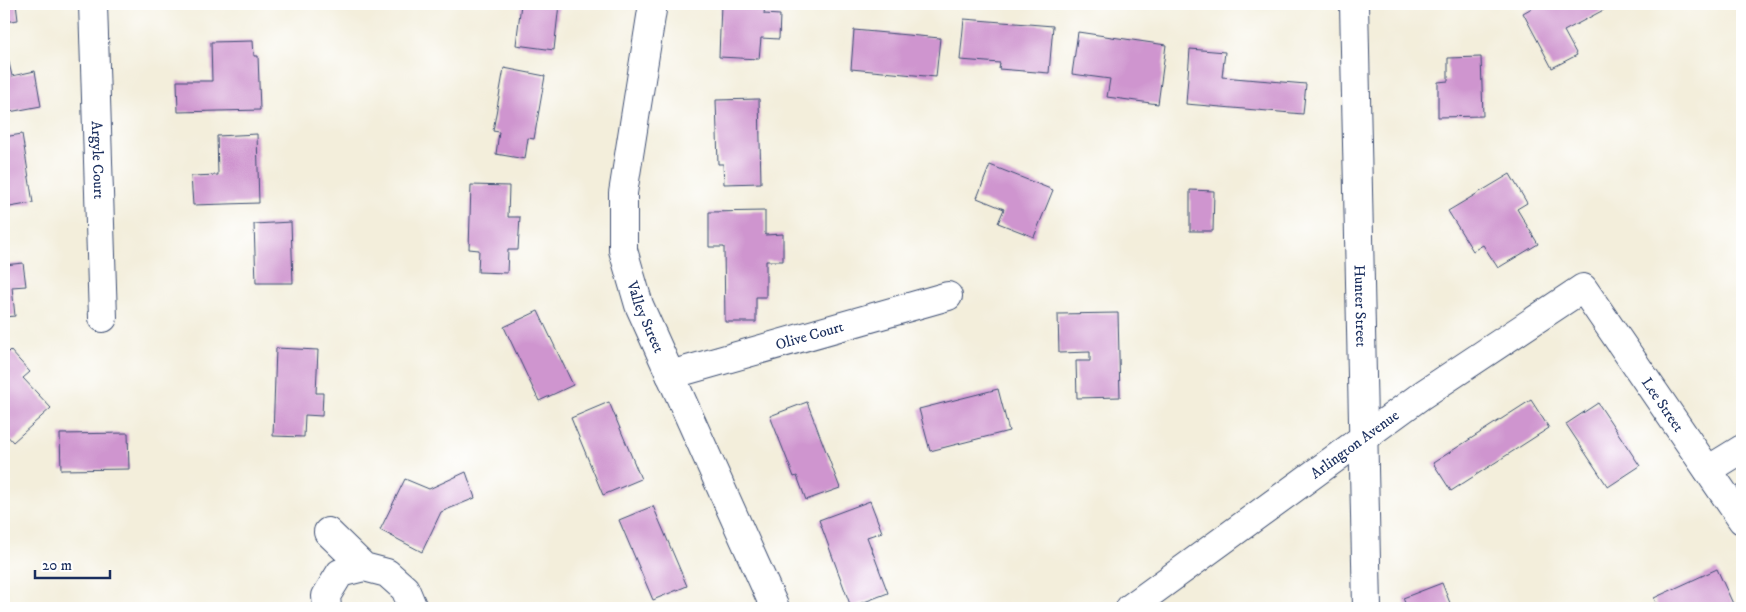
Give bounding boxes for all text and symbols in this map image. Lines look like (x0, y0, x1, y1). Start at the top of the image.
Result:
street label: Argyle Court (87, 120, 108, 200)
street label: Hunter Street (1350, 264, 1370, 348)
street label: Valley Street (622, 278, 668, 356)
street label: Olive Court (773, 317, 846, 355)
street label: Lee Street (1637, 374, 1688, 436)
street label: Arlington Avenue (1307, 406, 1403, 483)
scale bar (35, 547, 110, 579)
text: 20 m (42, 556, 72, 575)

